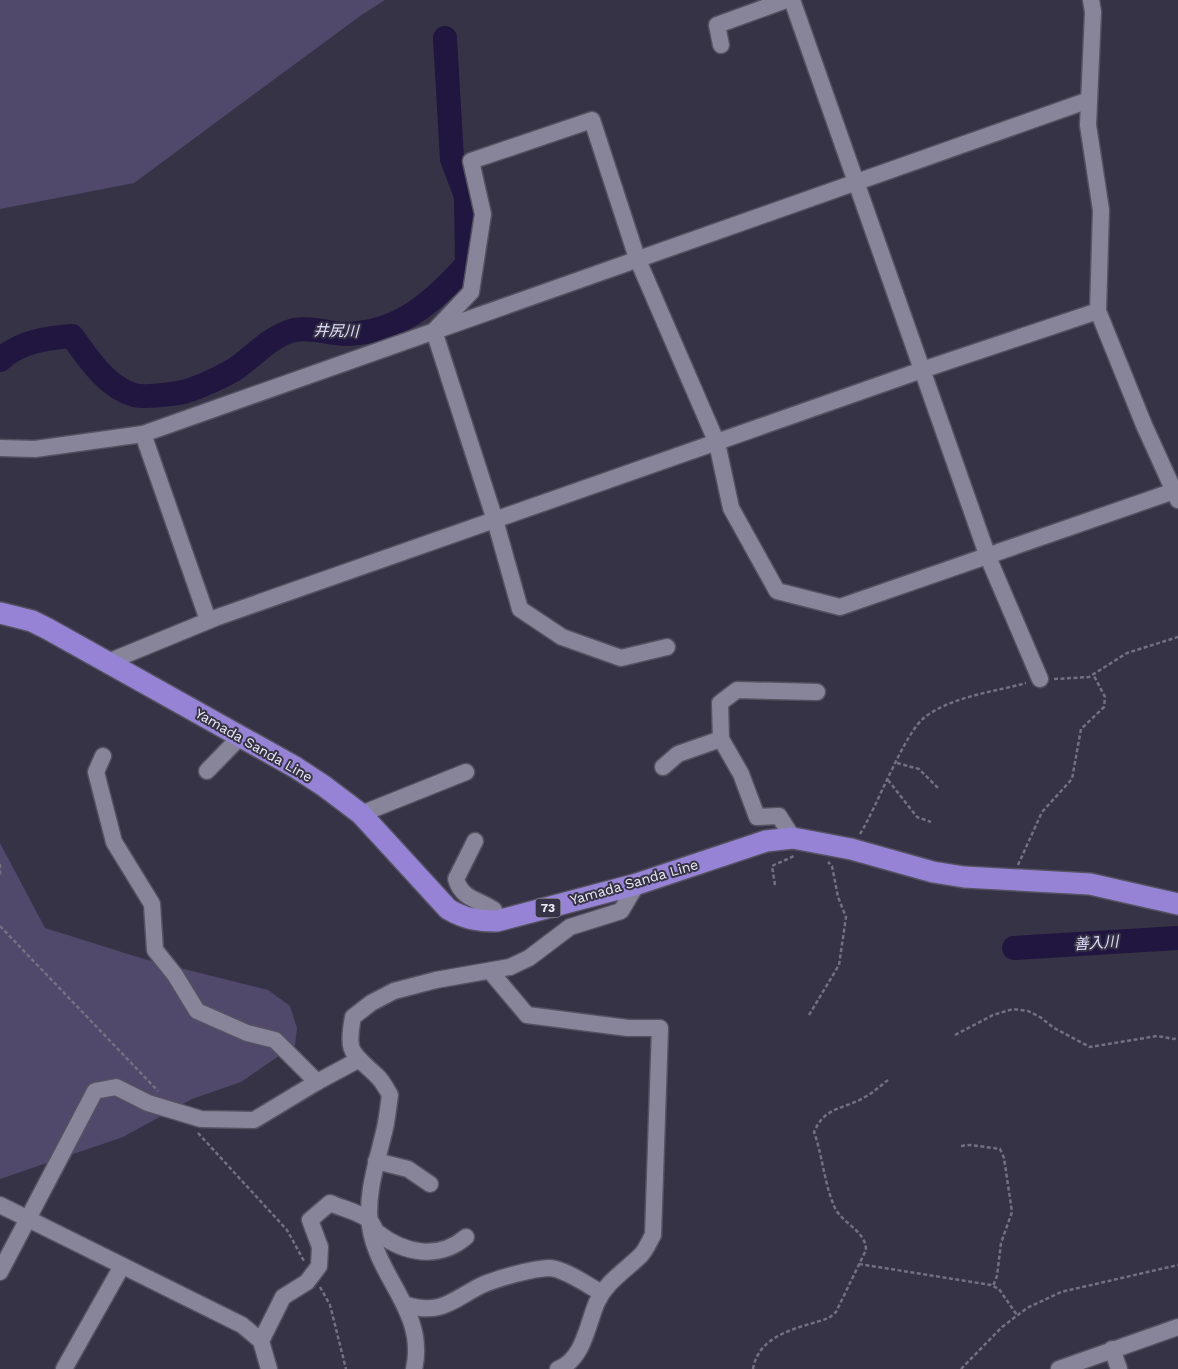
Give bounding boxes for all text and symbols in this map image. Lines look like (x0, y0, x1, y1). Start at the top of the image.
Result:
water label: 井尻川 (313, 322, 361, 340)
street label: Yamada Sanda Line (193, 705, 315, 785)
street label: Yamada Sanda Line (568, 856, 700, 908)
road number: 73 (536, 898, 560, 918)
water label: 善入川 (1073, 932, 1121, 954)

